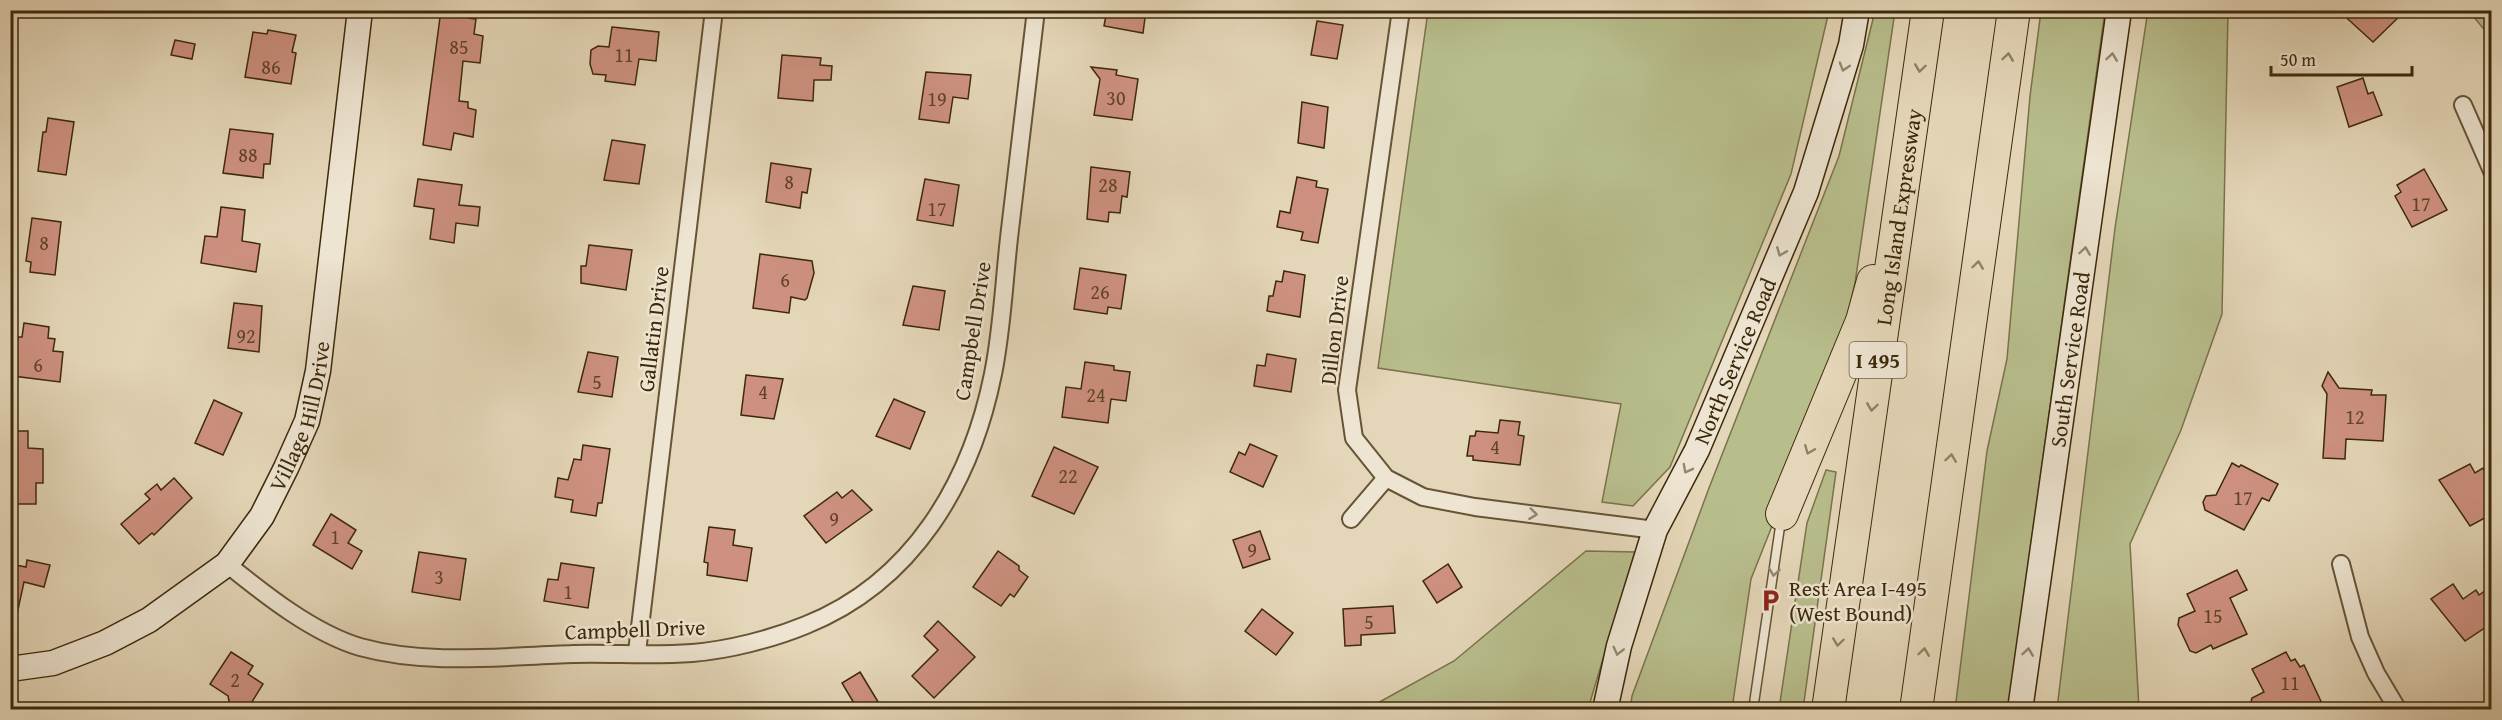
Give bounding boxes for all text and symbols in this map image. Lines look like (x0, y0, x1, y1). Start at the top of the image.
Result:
house number: 85 (449, 32, 469, 61)
scale bar (2271, 39, 2412, 77)
house number: 11 (614, 40, 634, 69)
text: 50 m (2280, 46, 2316, 73)
house number: 86 (261, 52, 281, 81)
one-way arrow (2001, 52, 2013, 62)
one-way arrow (2105, 53, 2117, 62)
one-way arrow (1839, 62, 1851, 72)
one-way arrow (1914, 64, 1927, 73)
house number: 30 (1106, 83, 1126, 112)
house number: 19 (927, 84, 947, 113)
street label: Long Island Expressway (1867, 106, 1930, 327)
house number: 88 (238, 140, 258, 169)
house number: 8 (784, 167, 794, 196)
house number: 28 (1098, 170, 1118, 199)
house number: 17 (2411, 189, 2431, 218)
house number: 17 (927, 194, 947, 223)
house number: 8 (39, 228, 49, 257)
one-way arrow (1776, 246, 1788, 257)
one-way arrow (2078, 246, 2090, 255)
street label: Campbell Drive (945, 259, 999, 403)
one-way arrow (1972, 261, 1984, 270)
street label: Gallatin Drive (629, 264, 677, 394)
house number: 6 (780, 265, 790, 294)
street label: South Service Road (2041, 269, 2098, 449)
street label: North Service Road (1685, 272, 1784, 449)
street label: Dillon Drive (1311, 274, 1357, 386)
house number: 26 (1090, 277, 1110, 306)
house number: 92 (236, 321, 256, 350)
street label: Village Hill Drive (261, 339, 337, 497)
road number: I 495 (1850, 342, 1906, 378)
house number: 6 (33, 350, 43, 379)
house number: 5 (592, 367, 602, 396)
house number: 4 (758, 377, 768, 406)
house number: 24 (1086, 380, 1106, 409)
one-way arrow (1866, 402, 1878, 412)
house number: 12 (2345, 402, 2365, 431)
house number: 4 (1490, 432, 1500, 461)
one-way arrow (1804, 444, 1816, 455)
one-way arrow (1945, 454, 1957, 463)
house number: 22 (1058, 461, 1078, 490)
one-way arrow (1682, 463, 1694, 474)
house number: 17 (2233, 483, 2253, 512)
house number: 9 (829, 504, 839, 533)
one-way arrow (1528, 507, 1537, 520)
house number: 1 (330, 522, 340, 551)
house number: 9 (1247, 535, 1257, 564)
house number: 3 (434, 562, 444, 591)
one-way arrow (1768, 567, 1780, 576)
place label: Rest Area I-495 (West Bound) (1789, 572, 1927, 629)
house number: 1 (563, 577, 573, 606)
parking icon: Rest Area I-495 (West Bound) (1758, 588, 1784, 614)
house number: 15 (2203, 601, 2223, 630)
house number: 5 (1364, 607, 1374, 636)
street label: Campbell Drive (564, 611, 706, 647)
one-way arrow (1832, 637, 1844, 646)
one-way arrow (1613, 646, 1626, 656)
one-way arrow (1918, 647, 1930, 656)
one-way arrow (2021, 647, 2033, 656)
house number: 2 (230, 665, 240, 694)
house number: 11 (2280, 668, 2300, 697)

